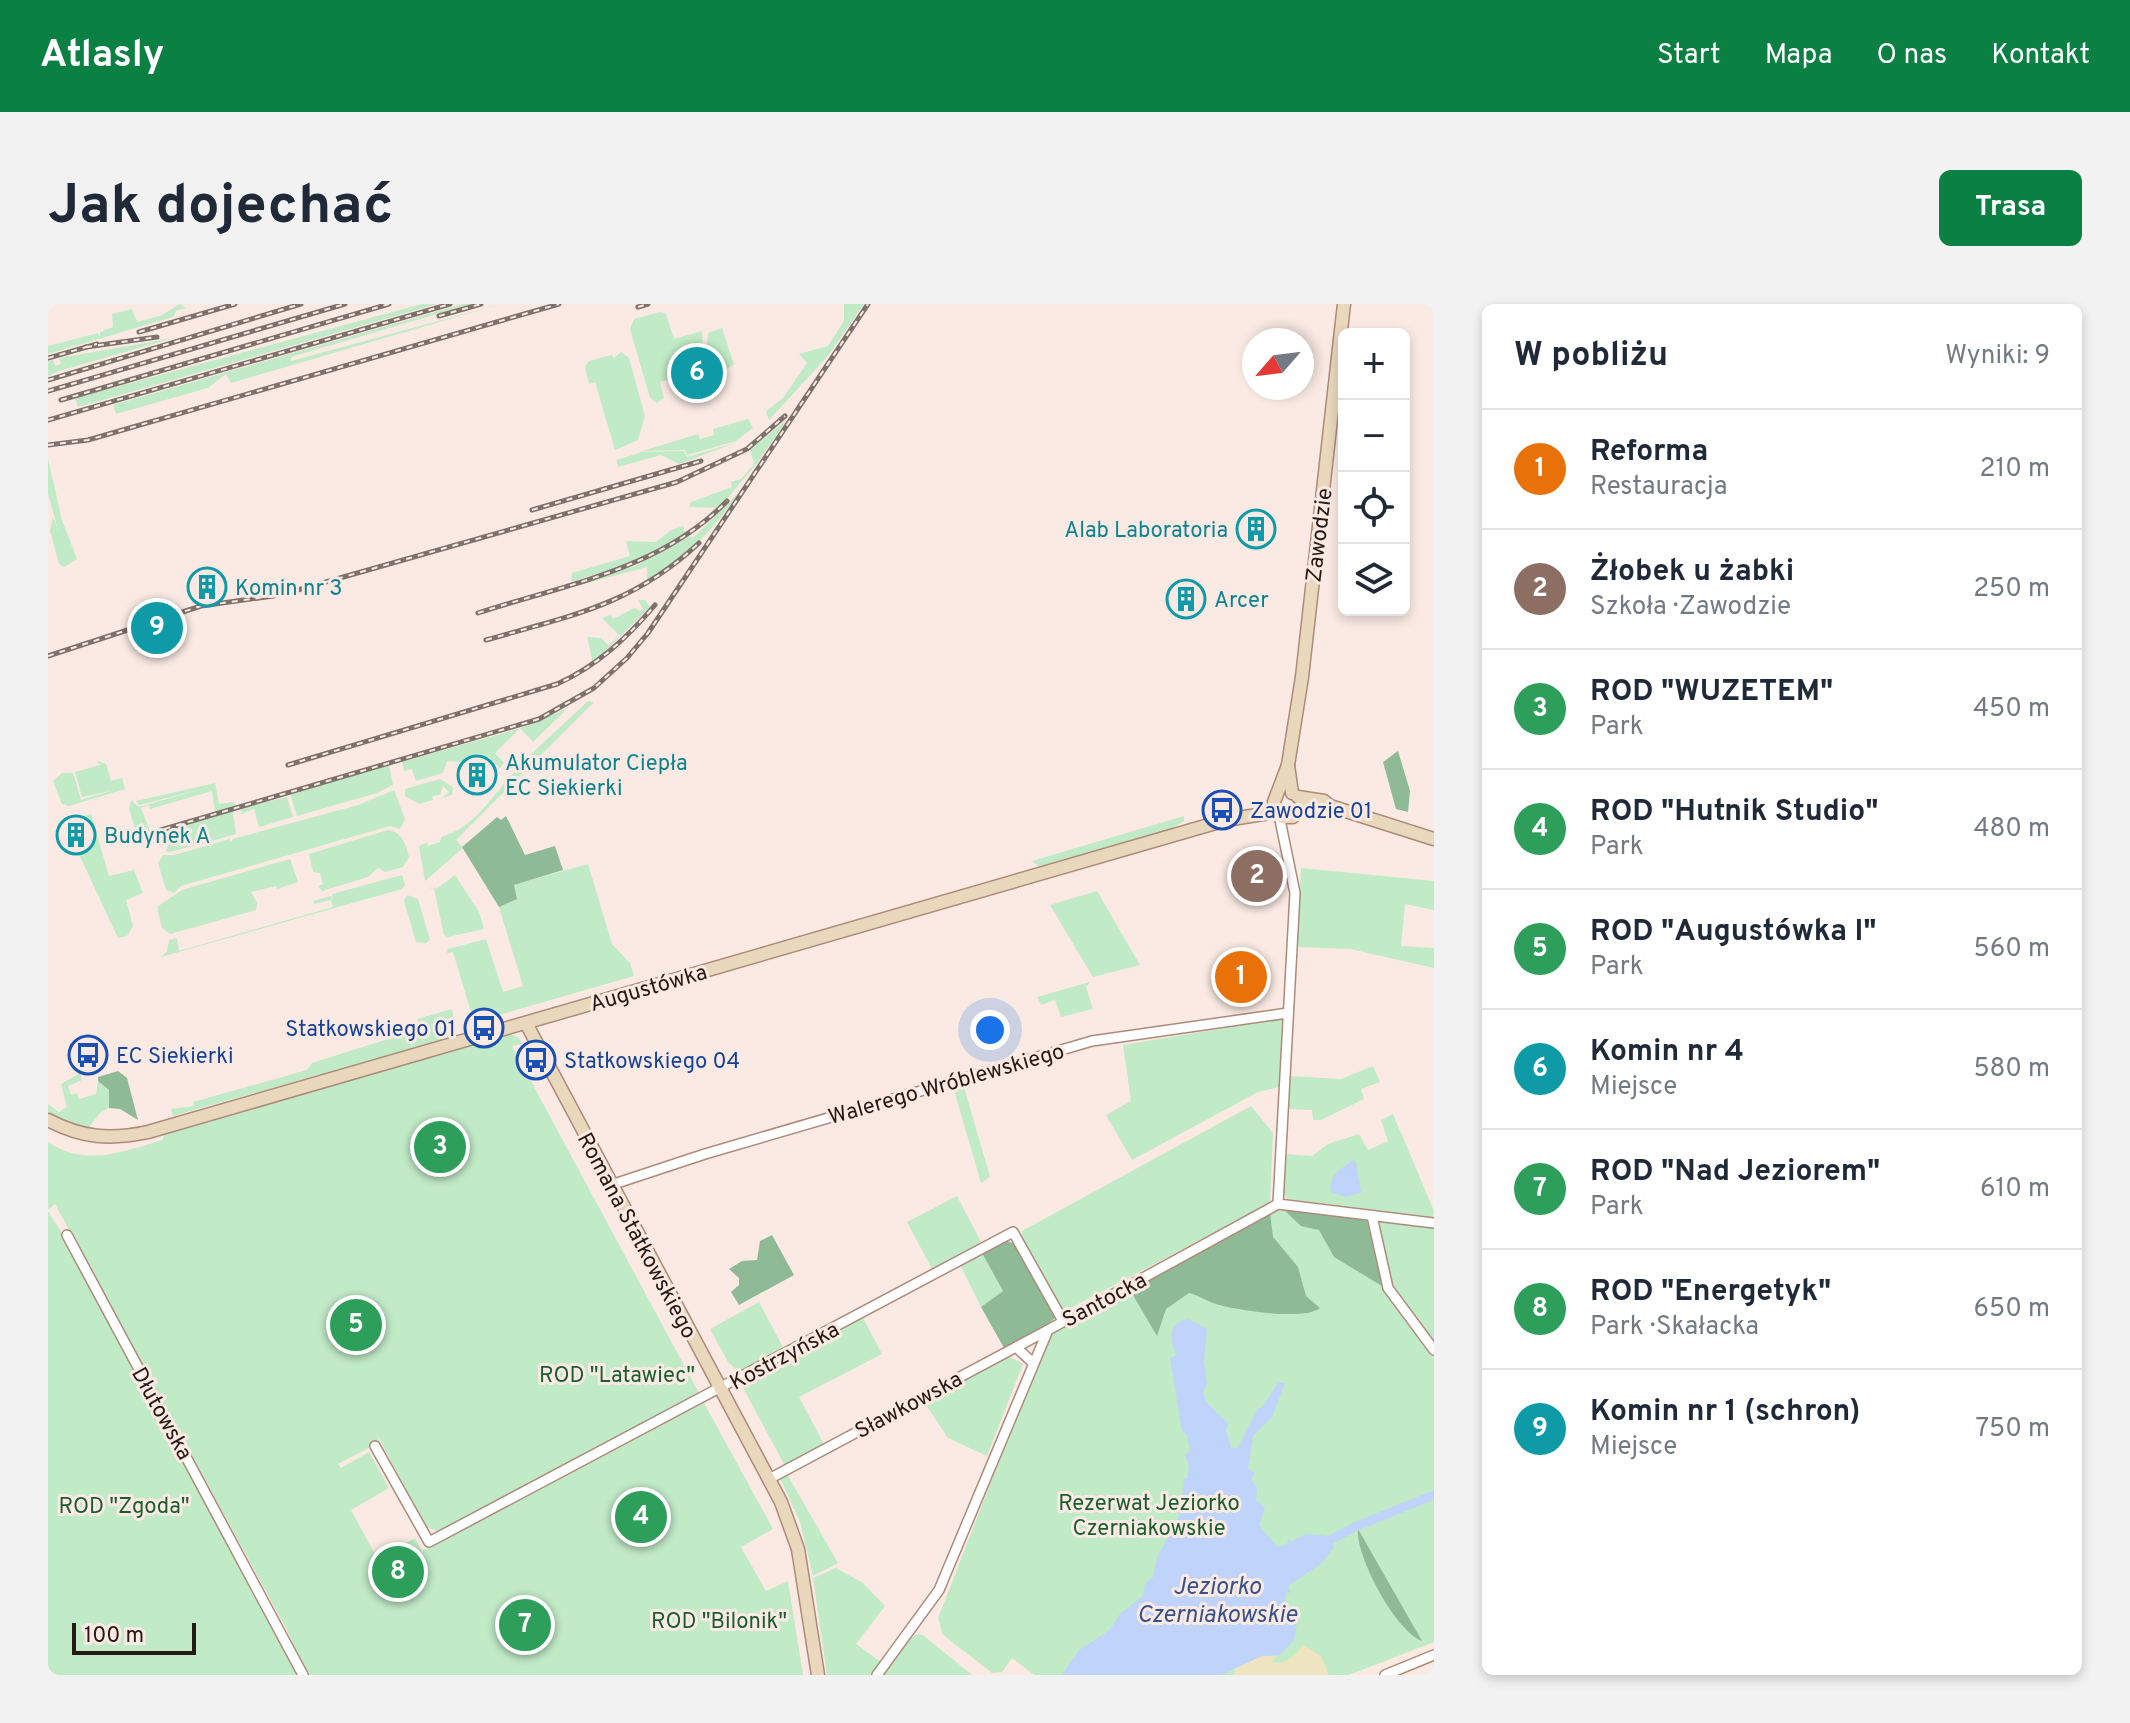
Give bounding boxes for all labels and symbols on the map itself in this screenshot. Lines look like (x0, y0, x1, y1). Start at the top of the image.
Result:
north arrow (1242, 328, 1314, 400)
pin: 6 (671, 343, 723, 403)
street label: Zawodzie (1301, 487, 1340, 584)
building icon: Alab Laboratoria (1235, 508, 1277, 550)
place label: Alab Laboratoria (1064, 518, 1228, 545)
building icon: Komin nr 3 (186, 566, 228, 608)
place label: Komin nr 3 (235, 576, 343, 603)
building icon: Arcer (1165, 578, 1207, 620)
place label: Arcer (1214, 588, 1269, 615)
pin: 9 (131, 598, 183, 658)
place label: Akumulator Ciepła EC Siekierki (505, 751, 688, 803)
building icon: Akumulator Ciepła EC Siekierki (456, 754, 498, 796)
bus stop icon: Zawodzie 01 (1201, 789, 1243, 831)
place label: Zawodzie 01 (1250, 799, 1372, 826)
building icon: Budynek A (55, 814, 97, 856)
place label: Budynek A (104, 824, 210, 851)
pin: 2 (1231, 846, 1283, 906)
pin: 1 (1215, 947, 1267, 1007)
street label: Augustówka (587, 960, 710, 1019)
bus stop icon: Statkowskiego 01 (463, 1007, 505, 1049)
your location (970, 1010, 1010, 1050)
place label: Statkowskiego 01 (285, 1017, 456, 1044)
bus stop icon: EC Siekierki (67, 1034, 109, 1076)
bus stop icon: Statkowskiego 04 (515, 1039, 557, 1081)
street label: Walerego Wróblewskiego (826, 1039, 1068, 1132)
place label: EC Siekierki (116, 1044, 234, 1071)
place label: Statkowskiego 04 (564, 1049, 740, 1076)
pin: 3 (414, 1117, 466, 1177)
street label: Romana Statkowskiego (570, 1129, 702, 1344)
street label: Santocka (1058, 1268, 1152, 1335)
pin: 5 (330, 1295, 382, 1355)
street label: Kostrzyńska (726, 1317, 844, 1397)
street label: Dłutowska (124, 1363, 197, 1465)
park label: ROD "Latawiec" (539, 1363, 695, 1390)
street label: Sławkowska (851, 1367, 968, 1446)
pin: 4 (615, 1487, 667, 1547)
park label: Rezerwat Jeziorko Czerniakowskie (1058, 1491, 1240, 1543)
park label: ROD "Zgoda" (58, 1494, 190, 1521)
pin: 8 (372, 1542, 424, 1602)
water label: Jeziorko Czerniakowskie (1137, 1573, 1298, 1631)
pin: 7 (499, 1595, 551, 1655)
park label: ROD "Bilonik" (651, 1609, 787, 1636)
scale bar (72, 1619, 196, 1655)

